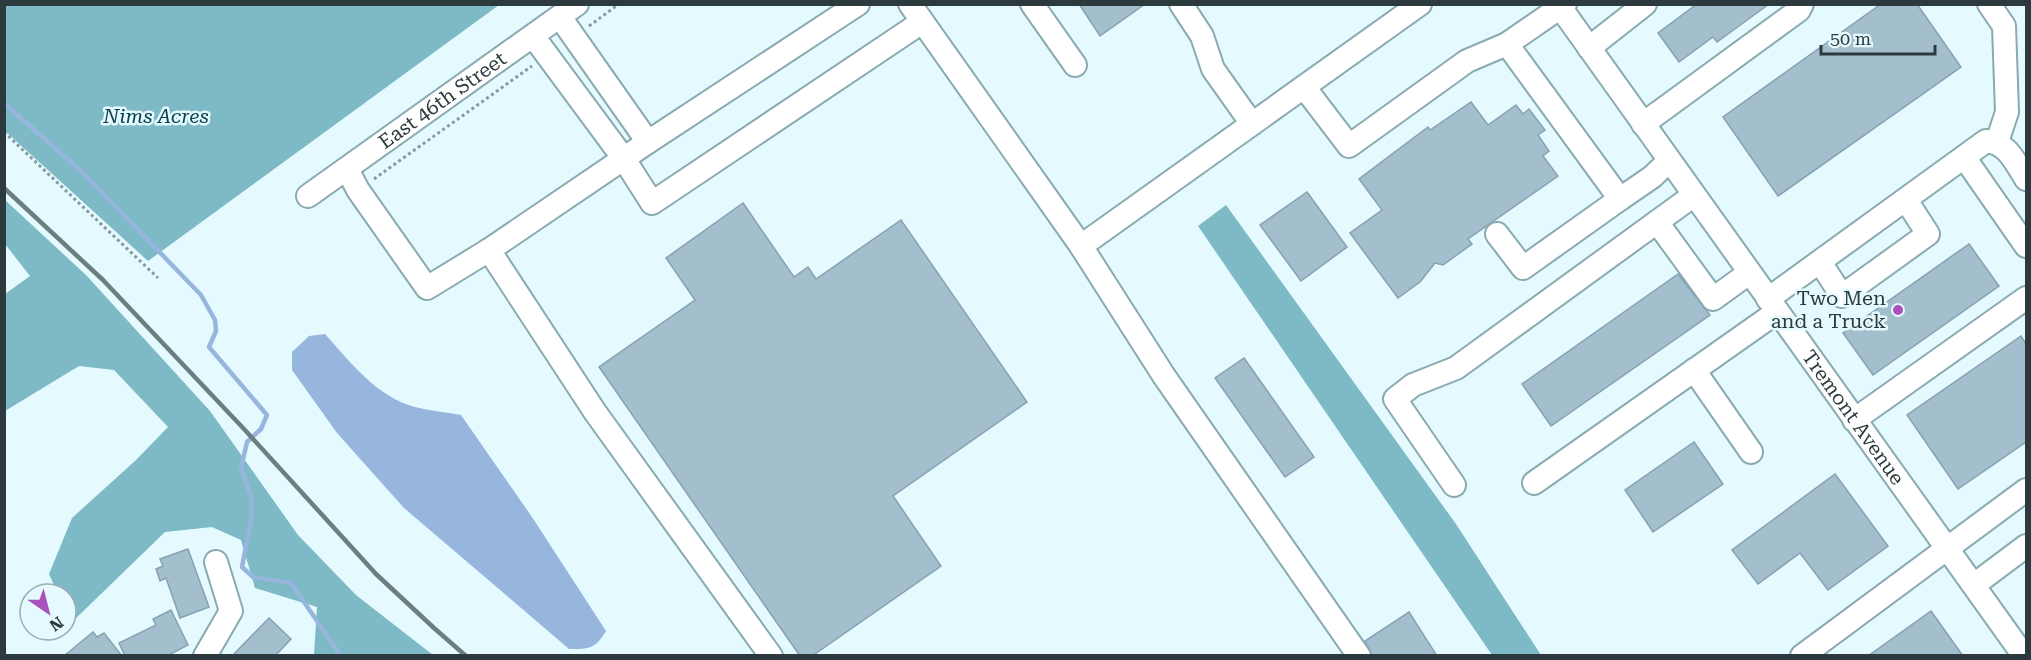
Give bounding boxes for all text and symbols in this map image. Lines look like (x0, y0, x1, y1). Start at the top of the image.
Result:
scale bar (1821, 18, 1935, 56)
text: 50 m (1830, 28, 1871, 49)
street label: East 46th Street (374, 46, 511, 154)
park label: Nims Acres (102, 104, 209, 128)
place label: Two Men and a Truck (1771, 286, 1886, 333)
marker: Two Men and a Truck (1891, 303, 1905, 317)
street label: Tremont Avenue (1797, 345, 1910, 489)
north arrow (18, 582, 78, 642)
text: N (46, 613, 67, 635)

